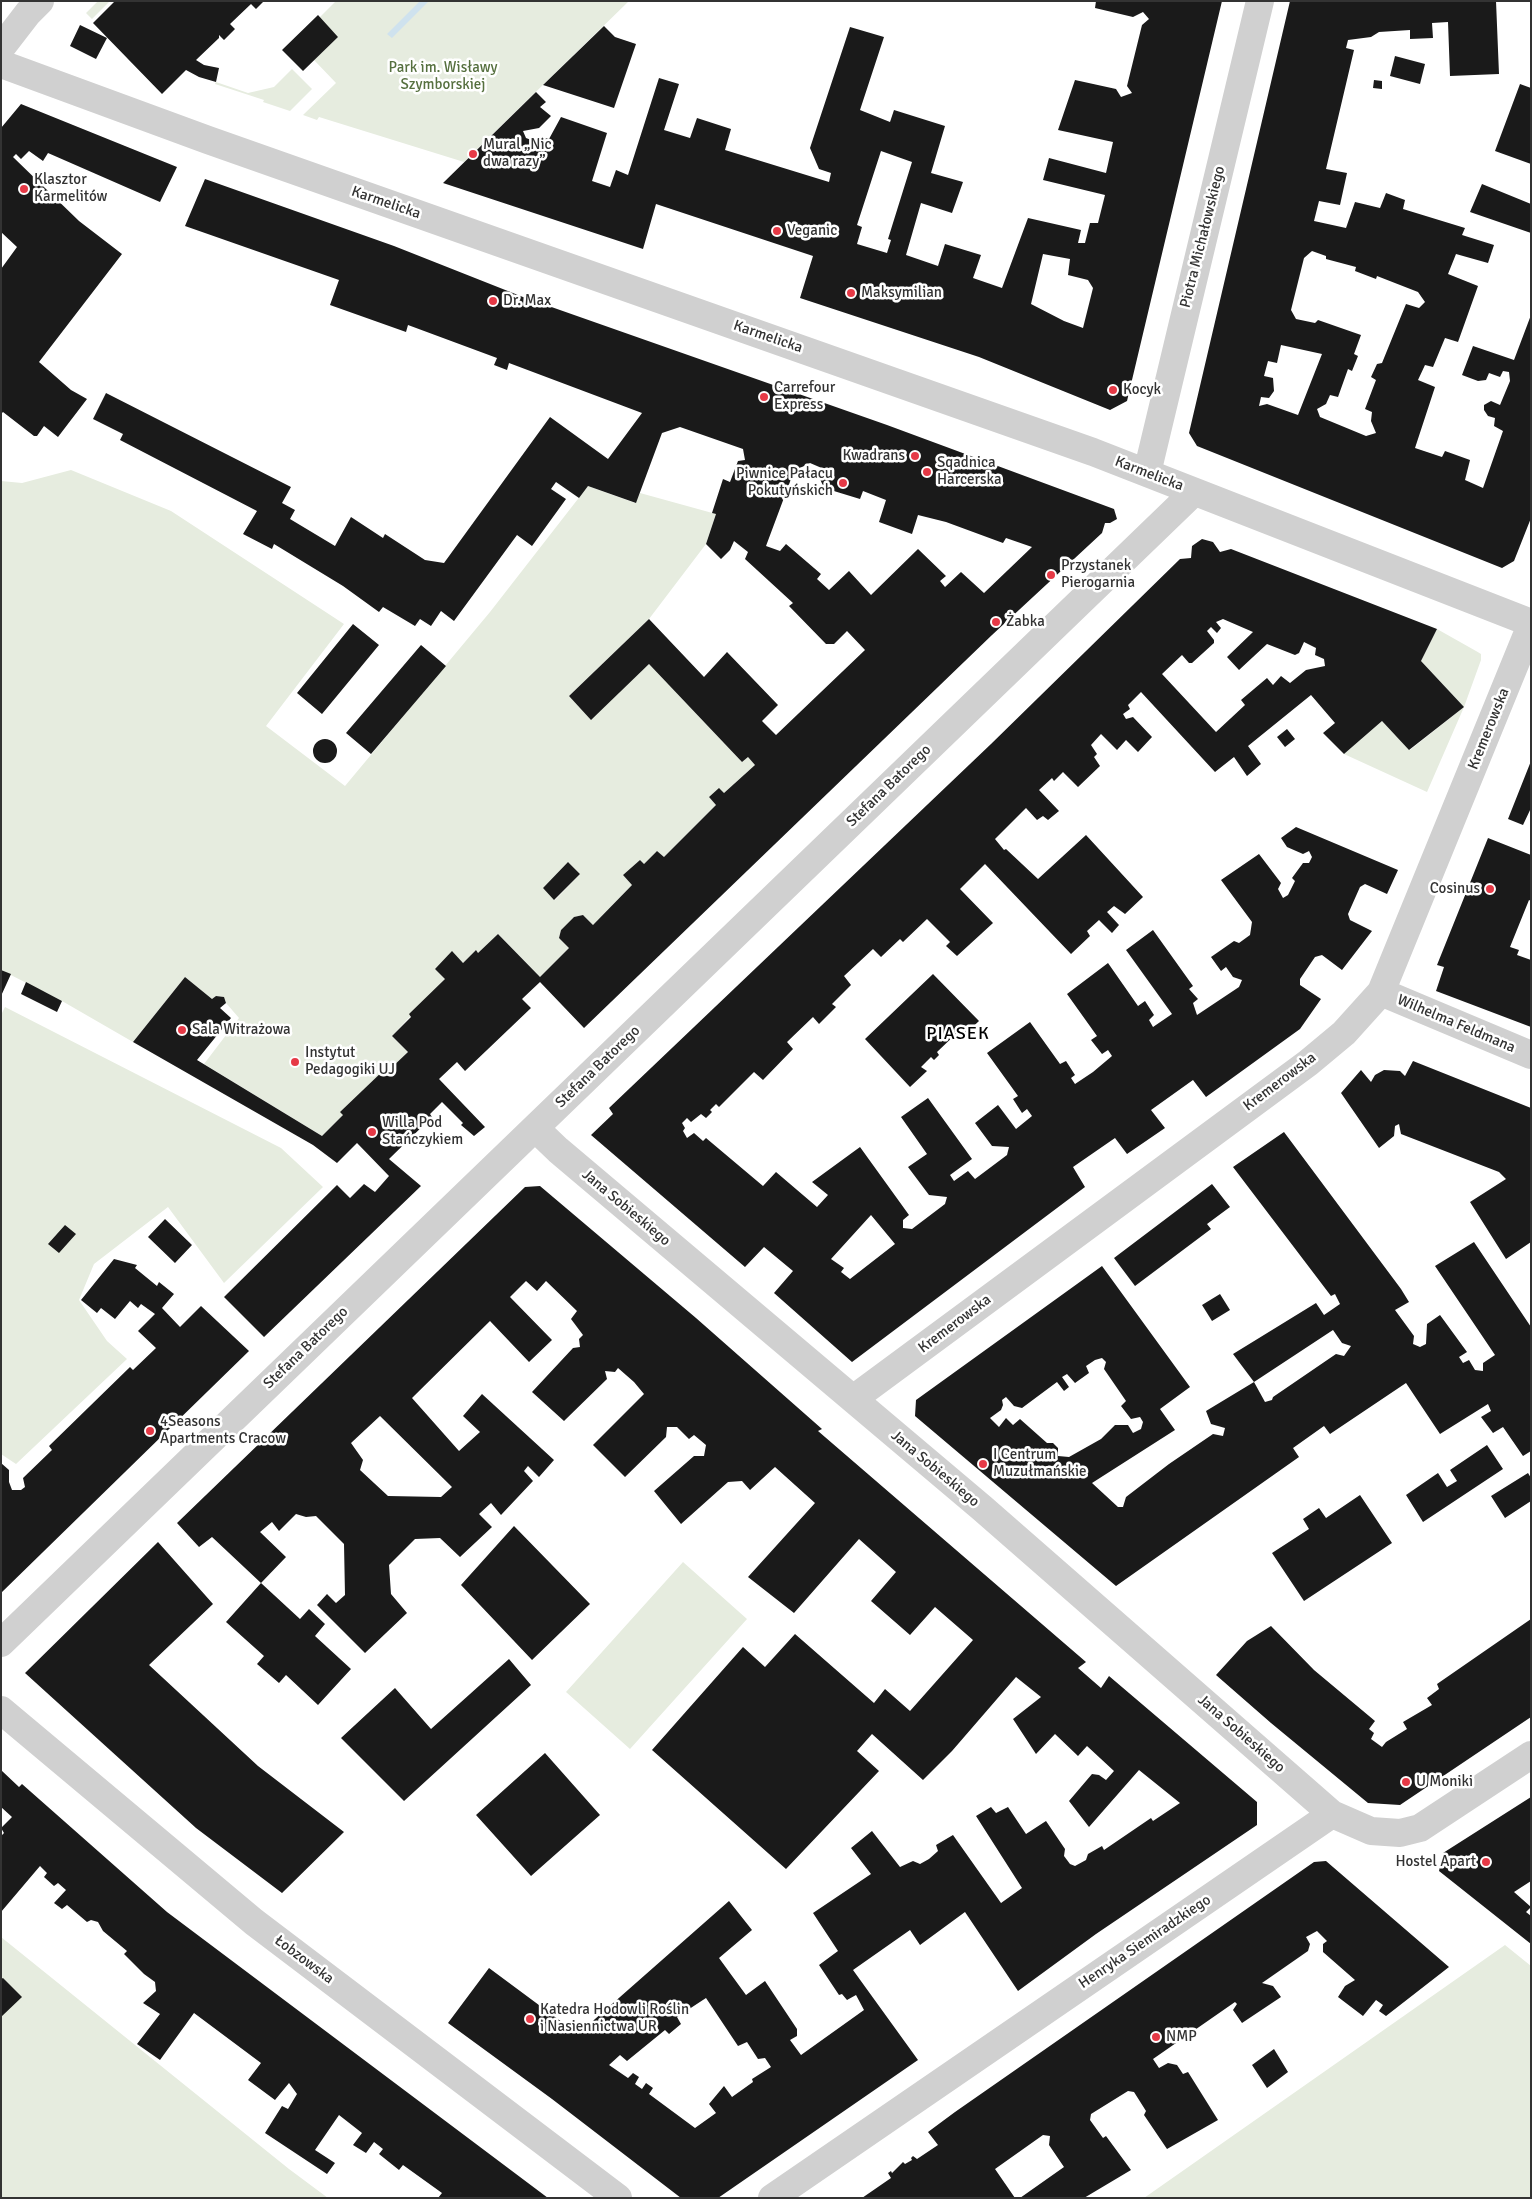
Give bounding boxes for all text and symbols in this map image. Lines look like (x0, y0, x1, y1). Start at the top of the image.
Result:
park label: Park im. Wisławy Szymborskiej (388, 59, 498, 94)
place label: Mural „Nic dwa razy” (483, 136, 552, 171)
marker: Mural „Nic dwa razy” (467, 148, 479, 160)
street label: Piotra Michałowskiego (1177, 164, 1229, 310)
place label: Klasztor Karmelitów (34, 171, 107, 206)
marker: Klasztor Karmelitów (18, 183, 30, 195)
street label: Karmelicka (349, 183, 423, 223)
place label: Veganic (787, 222, 837, 240)
marker: Veganic (771, 225, 783, 237)
place label: Maksymilian (861, 284, 942, 302)
marker: Maksymilian (845, 287, 857, 299)
place label: Dr. Max (503, 292, 551, 310)
marker: Dr. Max (487, 295, 499, 307)
street label: Karmelicka (731, 317, 805, 357)
place label: Carrefour Express (774, 379, 835, 414)
place label: Kocyk (1123, 381, 1161, 399)
marker: Kocyk (1107, 384, 1119, 396)
marker: Carrefour Express (758, 391, 770, 403)
place label: Kwadrans (842, 447, 905, 465)
marker: Kwadrans (909, 450, 921, 462)
street label: Karmelicka (1112, 453, 1186, 495)
place label: Sqadnica Harcerska (937, 454, 1002, 489)
place label: Piwnice Pałacu Pokutyńskich (736, 465, 833, 500)
marker: Sqadnica Harcerska (921, 466, 933, 478)
marker: Piwnice Pałacu Pokutyńskich (837, 477, 849, 489)
place label: Przystanek Pierogarnia (1061, 557, 1135, 592)
marker: Przystanek Pierogarnia (1045, 569, 1057, 581)
place label: Żabka (1006, 613, 1045, 631)
marker: Żabka (990, 616, 1002, 628)
street label: Kremerowska (1464, 685, 1514, 773)
street label: Stefana Batorego (843, 741, 935, 831)
place label: Cosinus (1430, 880, 1480, 898)
marker: Cosinus (1484, 883, 1496, 895)
street label: Wilhelma Feldmana (1394, 991, 1518, 1057)
place label: Sala Witrażowa (192, 1021, 291, 1039)
street label: Stefana Batorego (552, 1022, 644, 1112)
district label: PIASEK (926, 1023, 990, 1045)
marker: Sala Witrażowa (176, 1024, 188, 1036)
place label: Instytut Pedagogiki UJ (305, 1044, 395, 1079)
street label: Kremerowska (1240, 1049, 1320, 1115)
marker: Instytut Pedagogiki UJ (289, 1056, 301, 1068)
place label: Willa Pod Stańczykiem (382, 1114, 463, 1149)
marker: Willa Pod Stańczykiem (366, 1126, 378, 1138)
street label: Jana Sobieskiego (578, 1166, 674, 1250)
street label: Kremerowska (915, 1291, 995, 1357)
street label: Stefana Batorego (260, 1303, 352, 1393)
place label: 4Seasons Apartments Cracow (160, 1413, 286, 1448)
marker: 4Seasons Apartments Cracow (144, 1425, 156, 1437)
street label: Jana Sobieskiego (887, 1427, 983, 1511)
place label: I Centrum Muzułmańskie (993, 1446, 1087, 1481)
marker: I Centrum Muzułmańskie (977, 1458, 989, 1470)
street label: Jana Sobieskiego (1194, 1691, 1288, 1777)
place label: U Moniki (1416, 1773, 1473, 1791)
marker: U Moniki (1400, 1776, 1412, 1788)
place label: Hostel Apart (1395, 1853, 1476, 1871)
marker: Hostel Apart (1480, 1856, 1492, 1868)
street label: Henryka Siemiradzkiego (1076, 1891, 1214, 1993)
street label: Łobzowska (271, 1932, 337, 1988)
place label: Katedra Hodowli Roślin i Nasiennictwa UR (540, 2001, 689, 2036)
marker: Katedra Hodowli Roślin i Nasiennictwa UR (524, 2013, 536, 2025)
place label: NMP (1166, 2028, 1197, 2046)
marker: NMP (1150, 2031, 1162, 2043)

